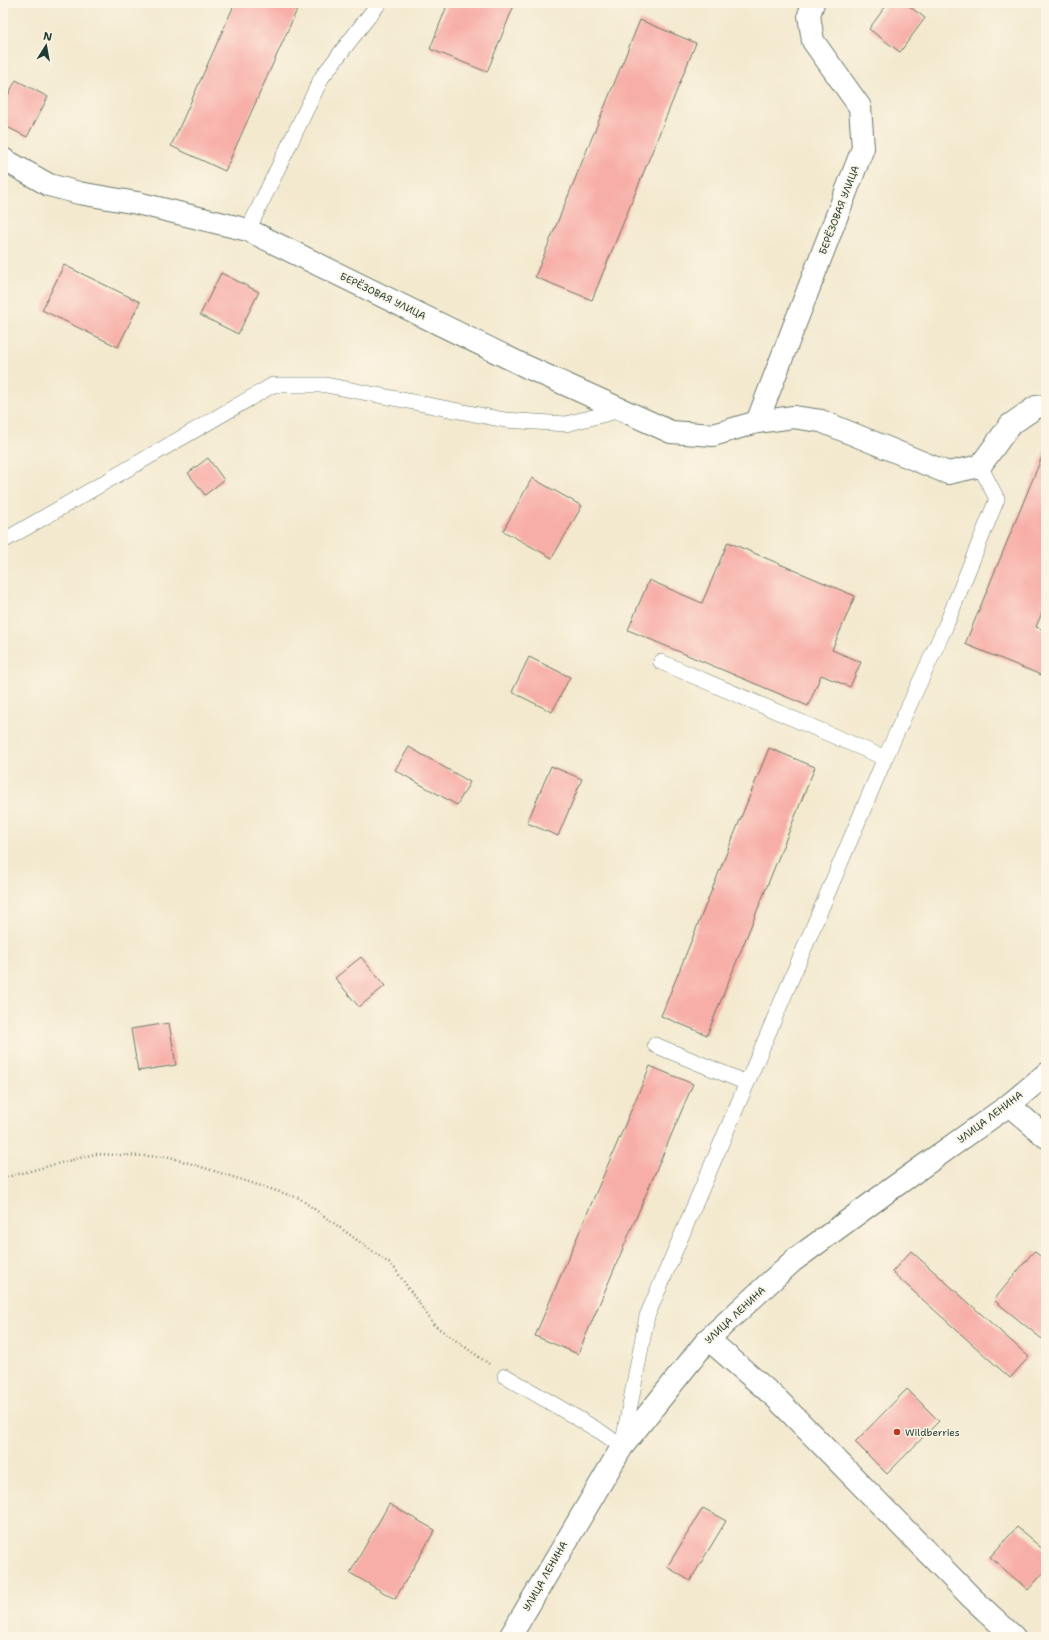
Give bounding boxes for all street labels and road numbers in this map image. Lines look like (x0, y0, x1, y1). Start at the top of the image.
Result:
street label: БЕРЁЗОВАЯ УЛИЦА (816, 164, 862, 256)
street label: БЕРЁЗОВАЯ УЛИЦА (338, 269, 428, 323)
street label: УЛИЦА ЛЕНИНА (955, 1088, 1025, 1146)
street label: УЛИЦА ЛЕНИНА (702, 1283, 768, 1347)
street label: УЛИЦА ЛЕНИНА (520, 1539, 570, 1613)

